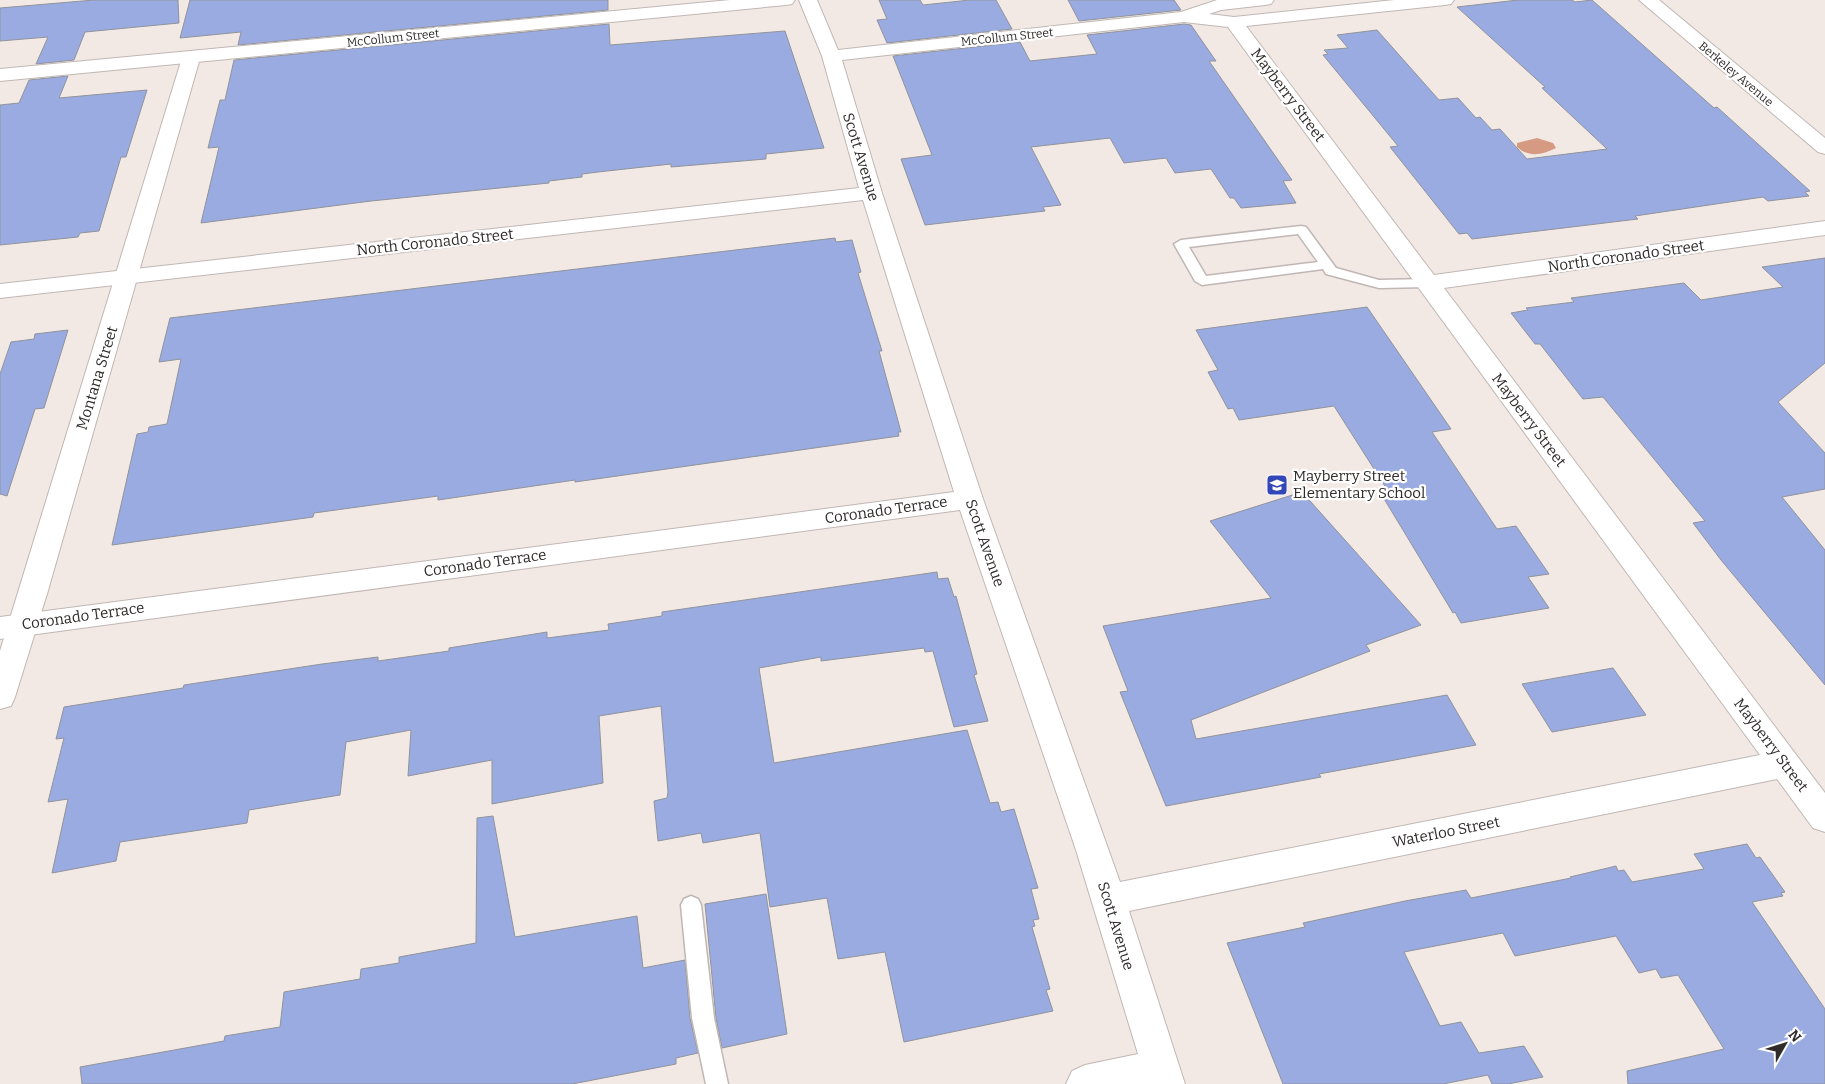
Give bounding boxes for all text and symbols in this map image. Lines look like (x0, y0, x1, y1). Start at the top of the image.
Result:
street label: McCollum Street (960, 25, 1055, 49)
street label: McCollum Street (346, 26, 441, 50)
street label: Berkeley Avenue (1696, 39, 1776, 109)
street label: Mayberry Street (1247, 45, 1329, 146)
street label: Scott Avenue (839, 111, 883, 203)
street label: North Coronado Street (356, 225, 515, 259)
street label: North Coronado Street (1547, 236, 1706, 276)
street label: Montana Street (73, 323, 122, 432)
street label: Mayberry Street (1488, 370, 1570, 471)
place label: Mayberry Street Elementary School (1293, 467, 1425, 502)
school or university icon: Mayberry Street Elementary School (1265, 473, 1289, 497)
street label: Coronado Terrace (824, 492, 948, 528)
street label: Scott Avenue (962, 497, 1008, 589)
street label: Coronado Terrace (423, 545, 547, 581)
street label: Coronado Terrace (21, 598, 145, 634)
street label: Mayberry Street (1730, 695, 1812, 796)
street label: Waterloo Street (1391, 813, 1502, 851)
street label: Scott Avenue (1094, 880, 1138, 972)
north arrow (1760, 1019, 1810, 1069)
text: N (1785, 1027, 1805, 1046)

